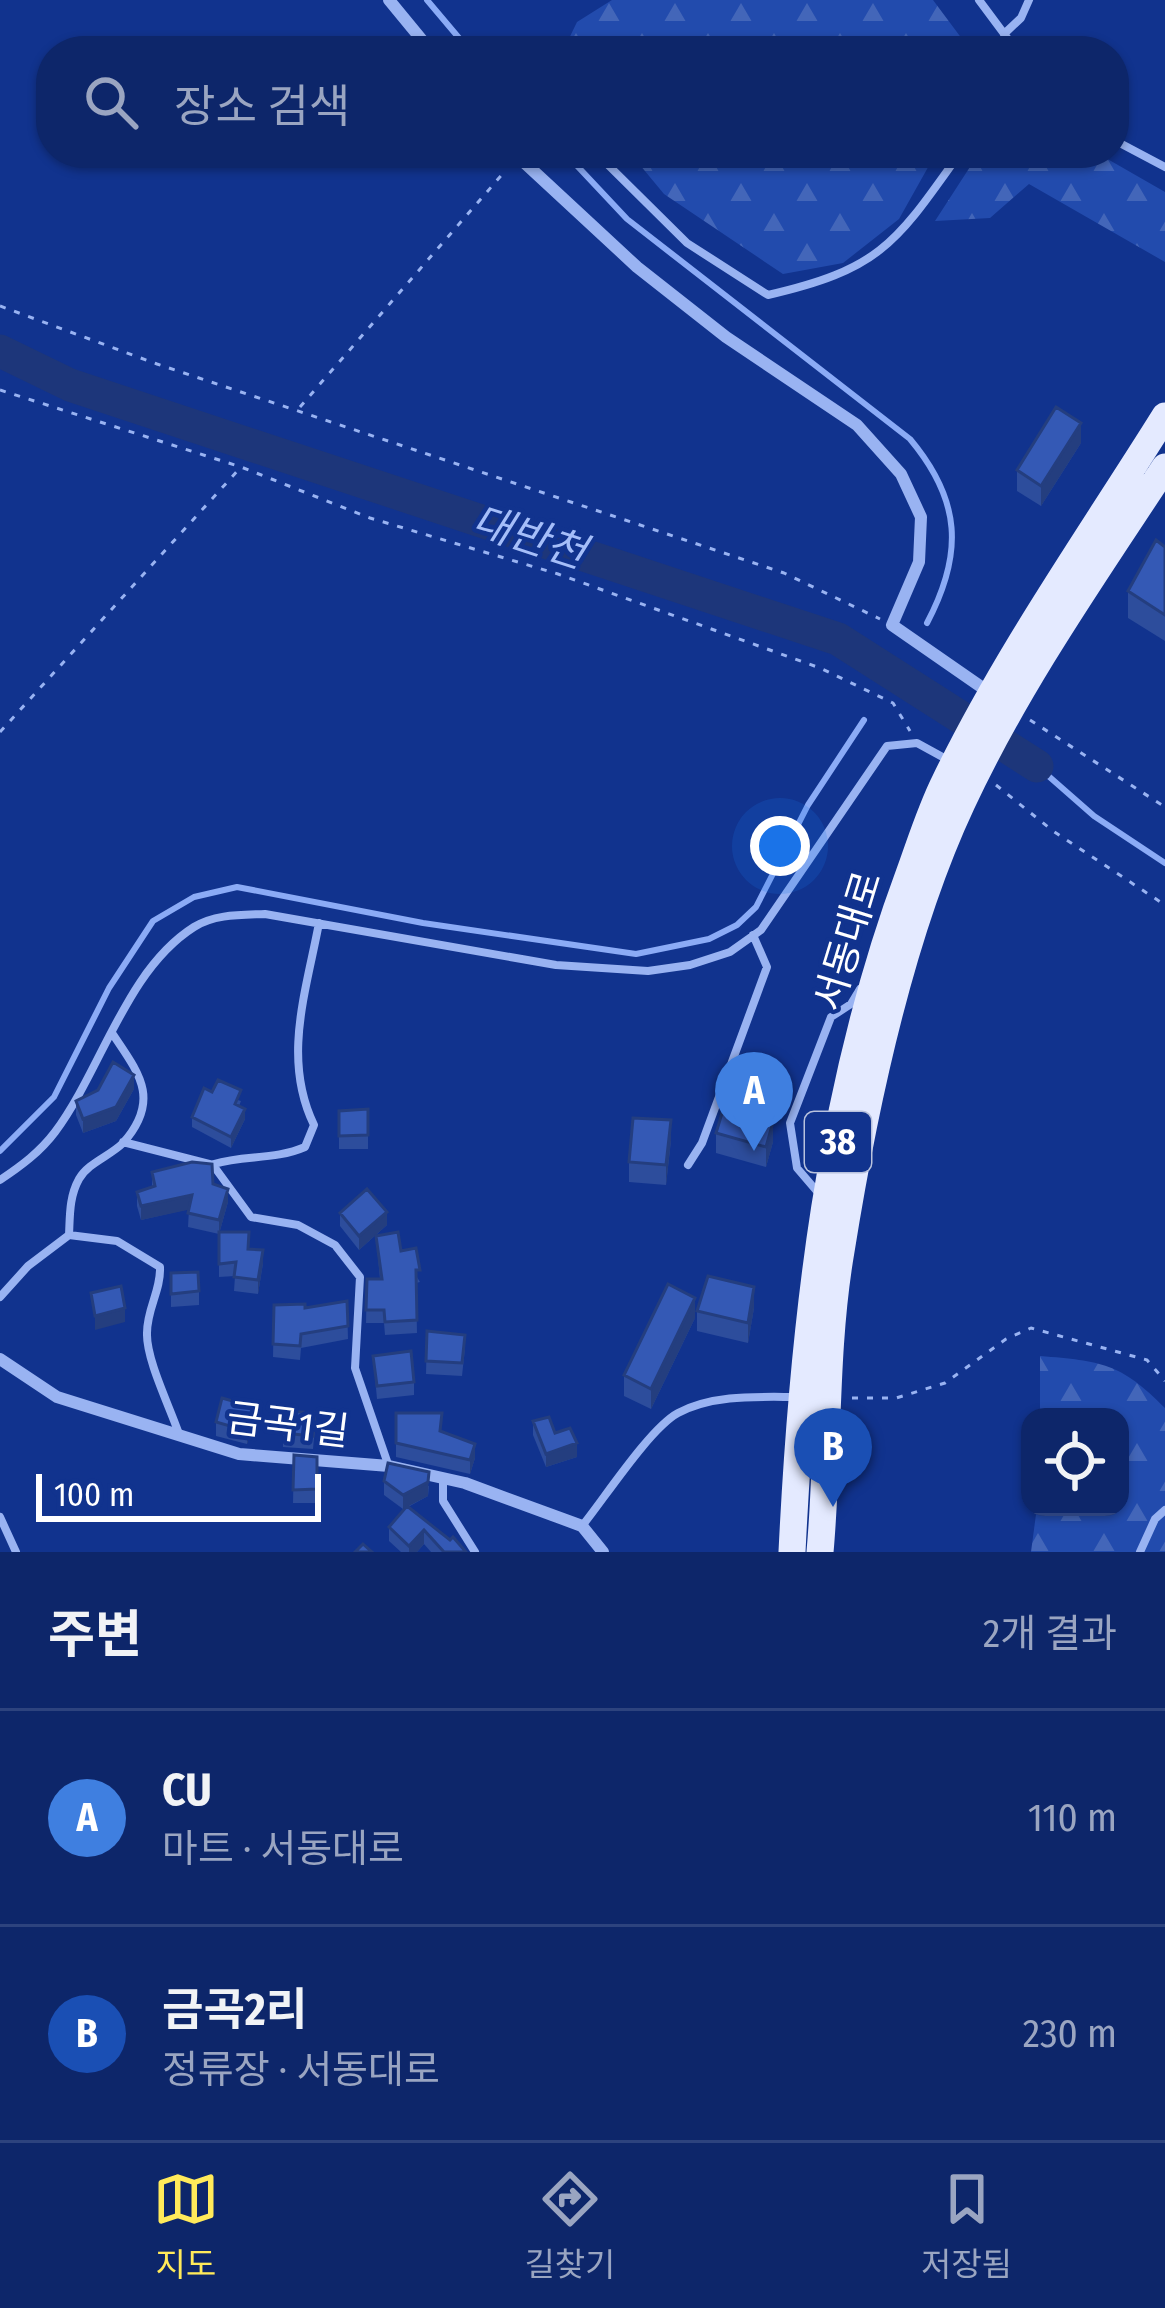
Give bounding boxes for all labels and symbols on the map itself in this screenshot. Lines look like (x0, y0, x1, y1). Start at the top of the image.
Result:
water label: 대반천 (466, 495, 596, 580)
your location (750, 816, 810, 876)
street label: 서동대로 (805, 866, 891, 1016)
pin: A (715, 1052, 793, 1151)
road number: 38 (805, 1112, 871, 1172)
street label: 금곡1길 (224, 1395, 352, 1455)
pin: B (794, 1408, 872, 1507)
scale bar (36, 1468, 321, 1521)

